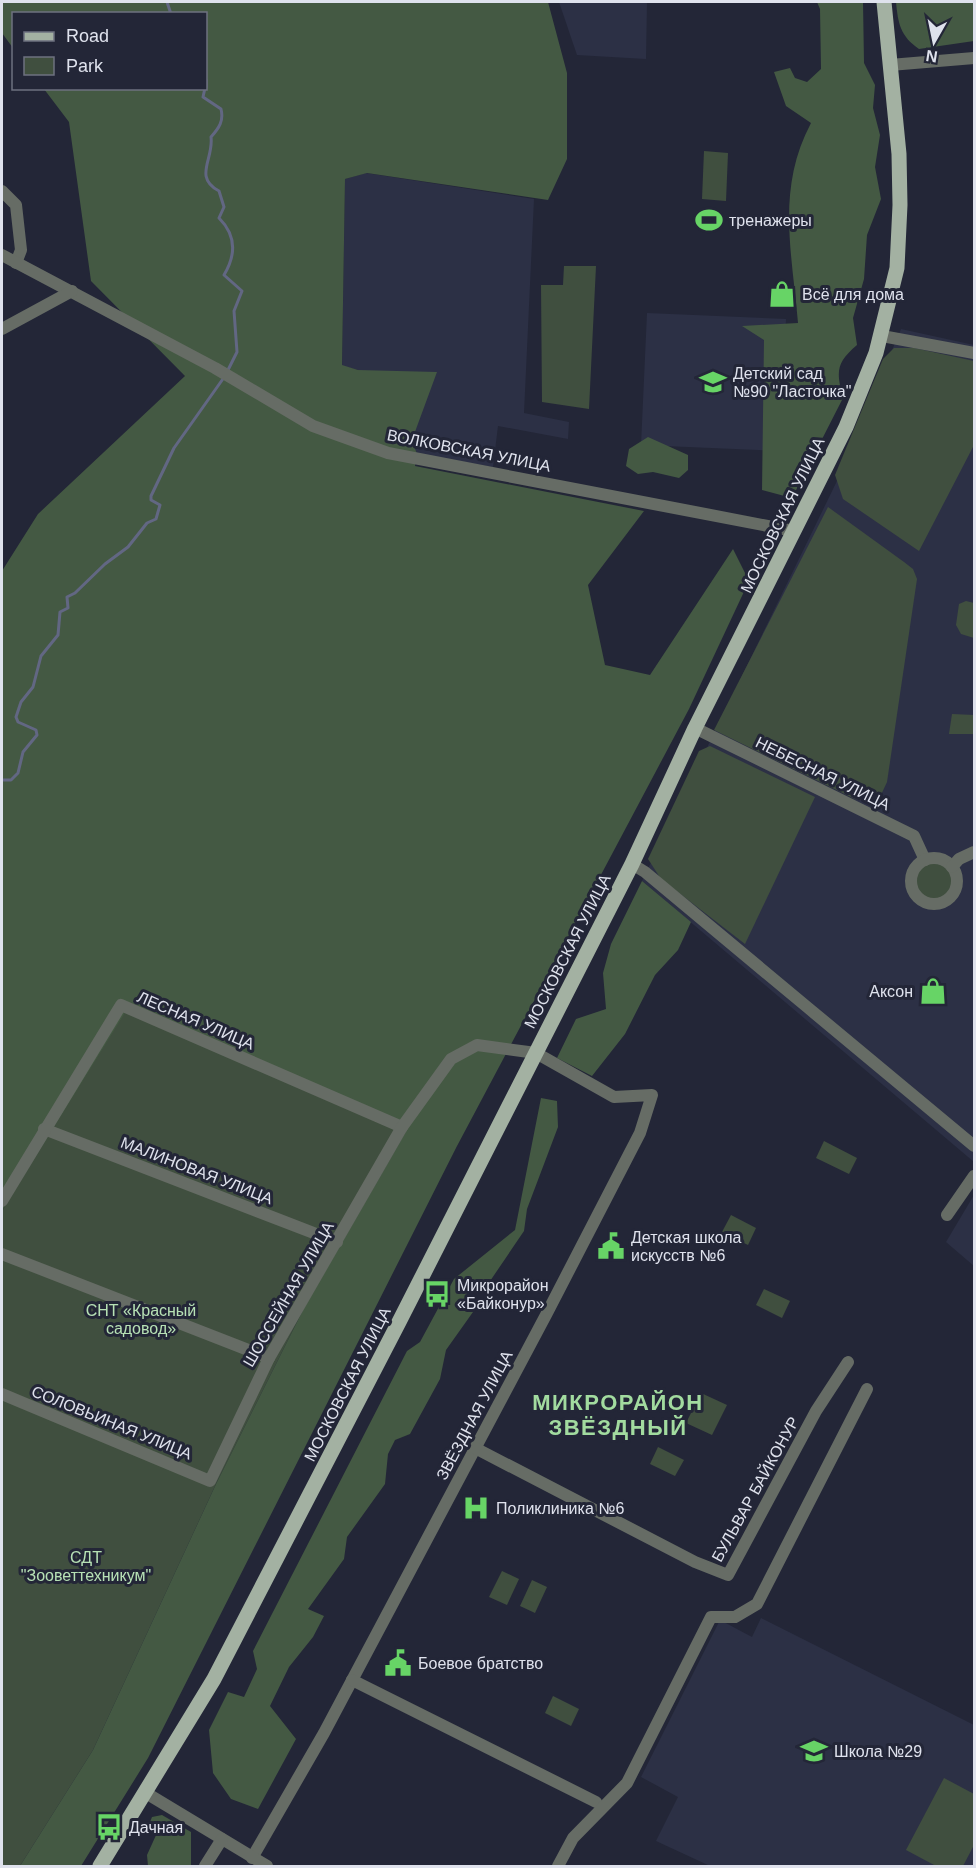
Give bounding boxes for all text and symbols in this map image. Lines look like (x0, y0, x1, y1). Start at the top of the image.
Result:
legend (12, 12, 207, 90)
north arrow (904, 12, 964, 72)
text: Road (66, 26, 109, 46)
text: N (925, 47, 939, 66)
text: Park (66, 56, 104, 76)
sports icon: тренажеры (694, 205, 724, 235)
place label: тренажеры (729, 212, 812, 229)
shop icon: Всё для дома (767, 279, 797, 309)
place label: Всё для дома (802, 286, 904, 303)
place label: Детский сад №90 "Ласточка" (733, 365, 851, 400)
school or university icon: Детский сад №90 "Ласточка" (698, 367, 728, 397)
street label: ВОЛКОВСКАЯ УЛИЦА (386, 426, 552, 475)
street label: МОСКОВСКАЯ УЛИЦА (737, 434, 828, 596)
street label: НЕБЕСНАЯ УЛИЦА (753, 734, 893, 814)
street label: МОСКОВСКАЯ УЛИЦА (521, 871, 614, 1031)
shop icon: Аксон (918, 976, 948, 1006)
place label: Аксон (869, 983, 913, 1000)
street label: ЛЕСНАЯ УЛИЦА (135, 988, 257, 1053)
street label: МАЛИНОВАЯ УЛИЦА (118, 1134, 275, 1207)
street label: ШОССЕЙНАЯ УЛИЦА (239, 1218, 337, 1370)
place label: Детская школа искусств №6 (631, 1229, 742, 1264)
public building icon: Детская школа искусств №6 (596, 1231, 626, 1261)
place label: Микрорайон «Байконур» (457, 1277, 549, 1312)
bus stop icon: Микрорайон «Байконур» (422, 1279, 452, 1309)
park label: СНТ «Красный садовод» (86, 1302, 196, 1337)
street label: МОСКОВСКАЯ УЛИЦА (301, 1304, 394, 1464)
street label: ЗВЁЗДНАЯ УЛИЦА (433, 1347, 516, 1483)
street label: СОЛОВЬИНАЯ УЛИЦА (29, 1382, 195, 1463)
district label: МИКРОРАЙОН ЗВЁЗДНЫЙ (532, 1390, 704, 1440)
street label: БУЛЬВАР БАЙКОНУР (708, 1413, 802, 1565)
hospital icon: Поликлиника №6 (461, 1493, 491, 1523)
place label: Поликлиника №6 (496, 1500, 624, 1517)
park label: СДТ "Зооветтехникум" (21, 1549, 151, 1584)
public building icon: Боевое братство (383, 1648, 413, 1678)
place label: Боевое братство (418, 1655, 543, 1672)
school or university icon: Школа №29 (799, 1736, 829, 1766)
place label: Школа №29 (834, 1743, 922, 1760)
bus stop icon: Дачная (94, 1812, 124, 1842)
place label: Дачная (129, 1819, 183, 1836)

